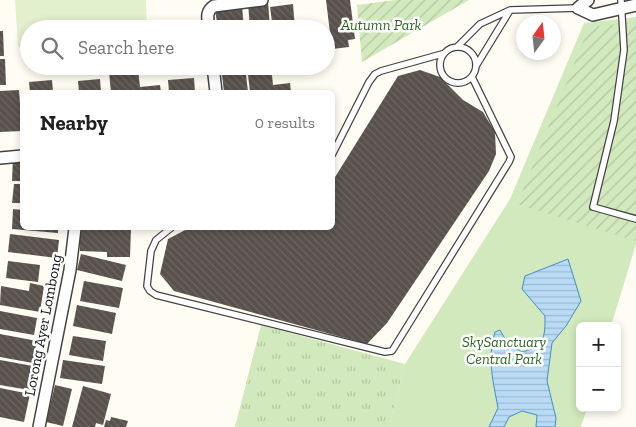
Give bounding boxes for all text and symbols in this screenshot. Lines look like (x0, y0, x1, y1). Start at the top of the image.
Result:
north arrow (516, 15, 561, 60)
park label: Autumn Park (340, 16, 422, 34)
search box (20, 20, 335, 75)
icon: search (38, 34, 66, 62)
text: Search here (78, 36, 174, 59)
text: Nearby (40, 110, 108, 135)
text: 0 results (255, 113, 315, 132)
street label: Lorong Ayer Lombong (20, 253, 66, 397)
map controls (576, 322, 621, 412)
button: + (576, 322, 621, 367)
park label: SkySanctuary Central Park (462, 333, 546, 368)
button: − (576, 367, 621, 412)

